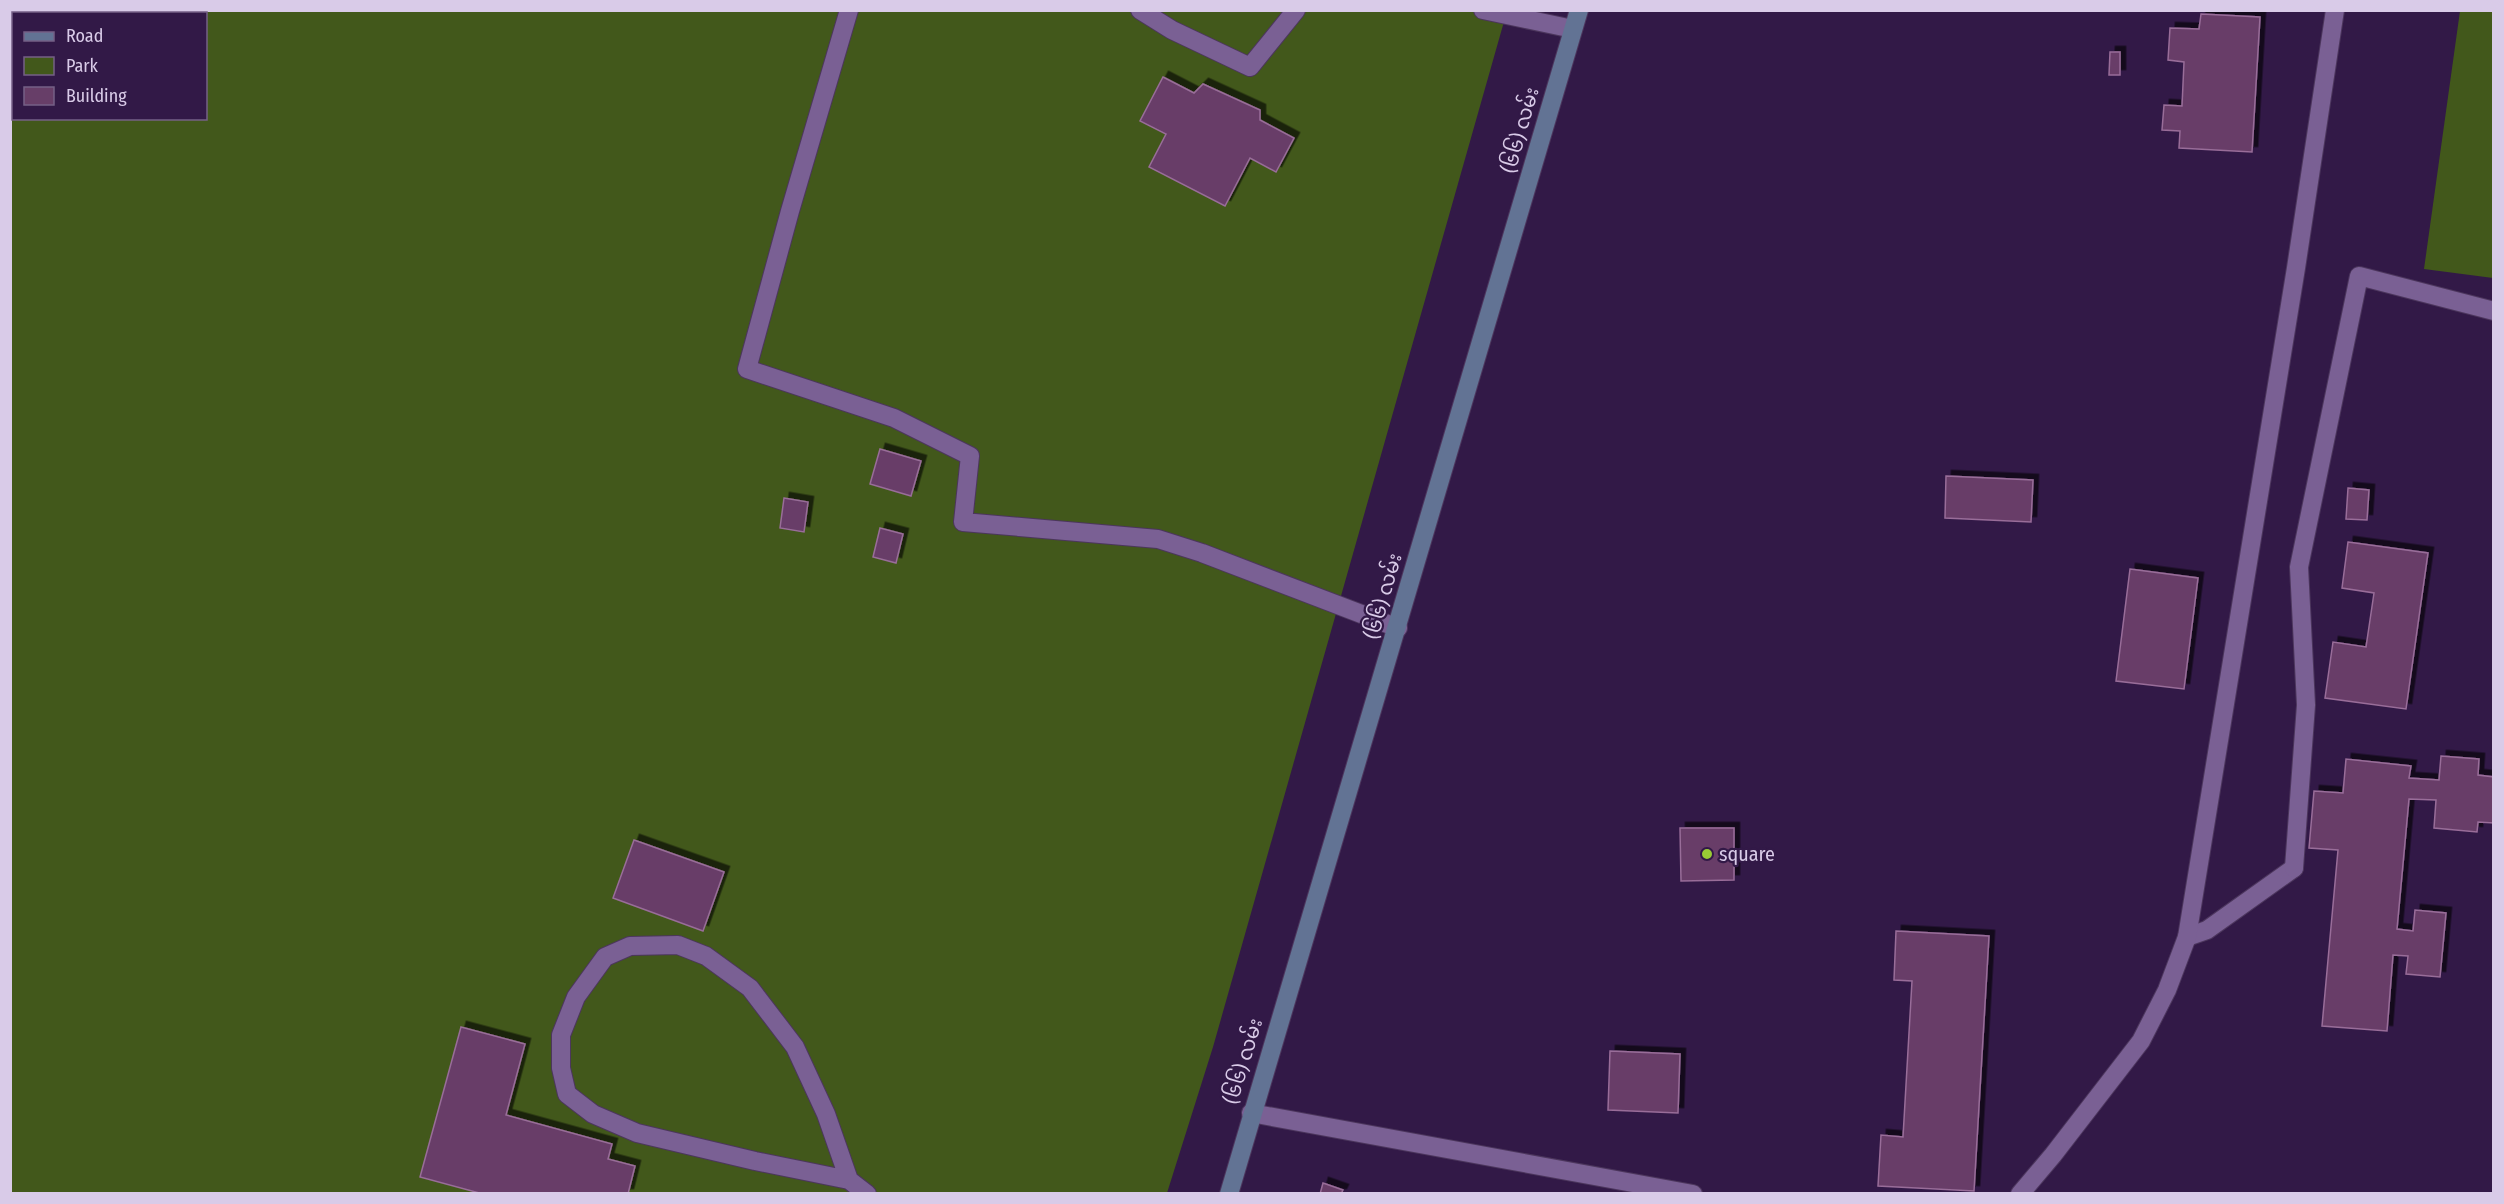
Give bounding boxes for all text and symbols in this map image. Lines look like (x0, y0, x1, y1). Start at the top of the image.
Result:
legend (12, 12, 207, 120)
text: Road (66, 25, 103, 47)
text: Park (66, 55, 99, 77)
street label: (၆၆) လမ်း (1494, 84, 1544, 176)
text: Building (66, 85, 127, 107)
street label: (၆၆) လမ်း (1357, 550, 1407, 642)
place label: square (1719, 842, 1775, 866)
marker: square (1700, 847, 1714, 861)
street label: (၆၆) လမ်း (1217, 1015, 1267, 1107)

